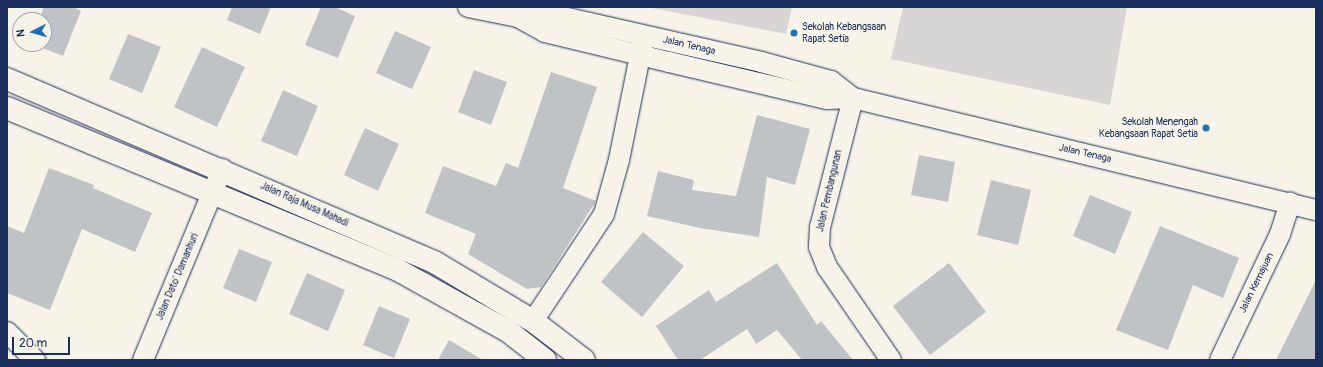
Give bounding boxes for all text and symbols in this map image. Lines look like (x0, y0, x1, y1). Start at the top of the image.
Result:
north arrow (12, 12, 52, 52)
place label: Sekolah Kebangsaan Rapat Setia (802, 21, 886, 44)
marker: Sekolah Kebangsaan Rapat Setia (789, 28, 799, 38)
text: N (14, 29, 27, 38)
street label: Jalan Tenaga (662, 34, 716, 58)
place label: Sekolah Menengah Kebangsaan Rapat Setia (1099, 116, 1198, 140)
marker: Sekolah Menengah Kebangsaan Rapat Setia (1201, 123, 1211, 133)
street label: Jalan Tenaga (1058, 142, 1112, 166)
street label: Jalan Pembangunan (815, 149, 845, 233)
street label: Jalan Raja Musa Mahadi (258, 180, 350, 230)
street label: Jalan Dato' Damanhuri (154, 232, 202, 322)
street label: Jalan Kemajuan (1237, 251, 1277, 315)
scale bar (14, 329, 72, 355)
text: 20 m (19, 336, 47, 351)

